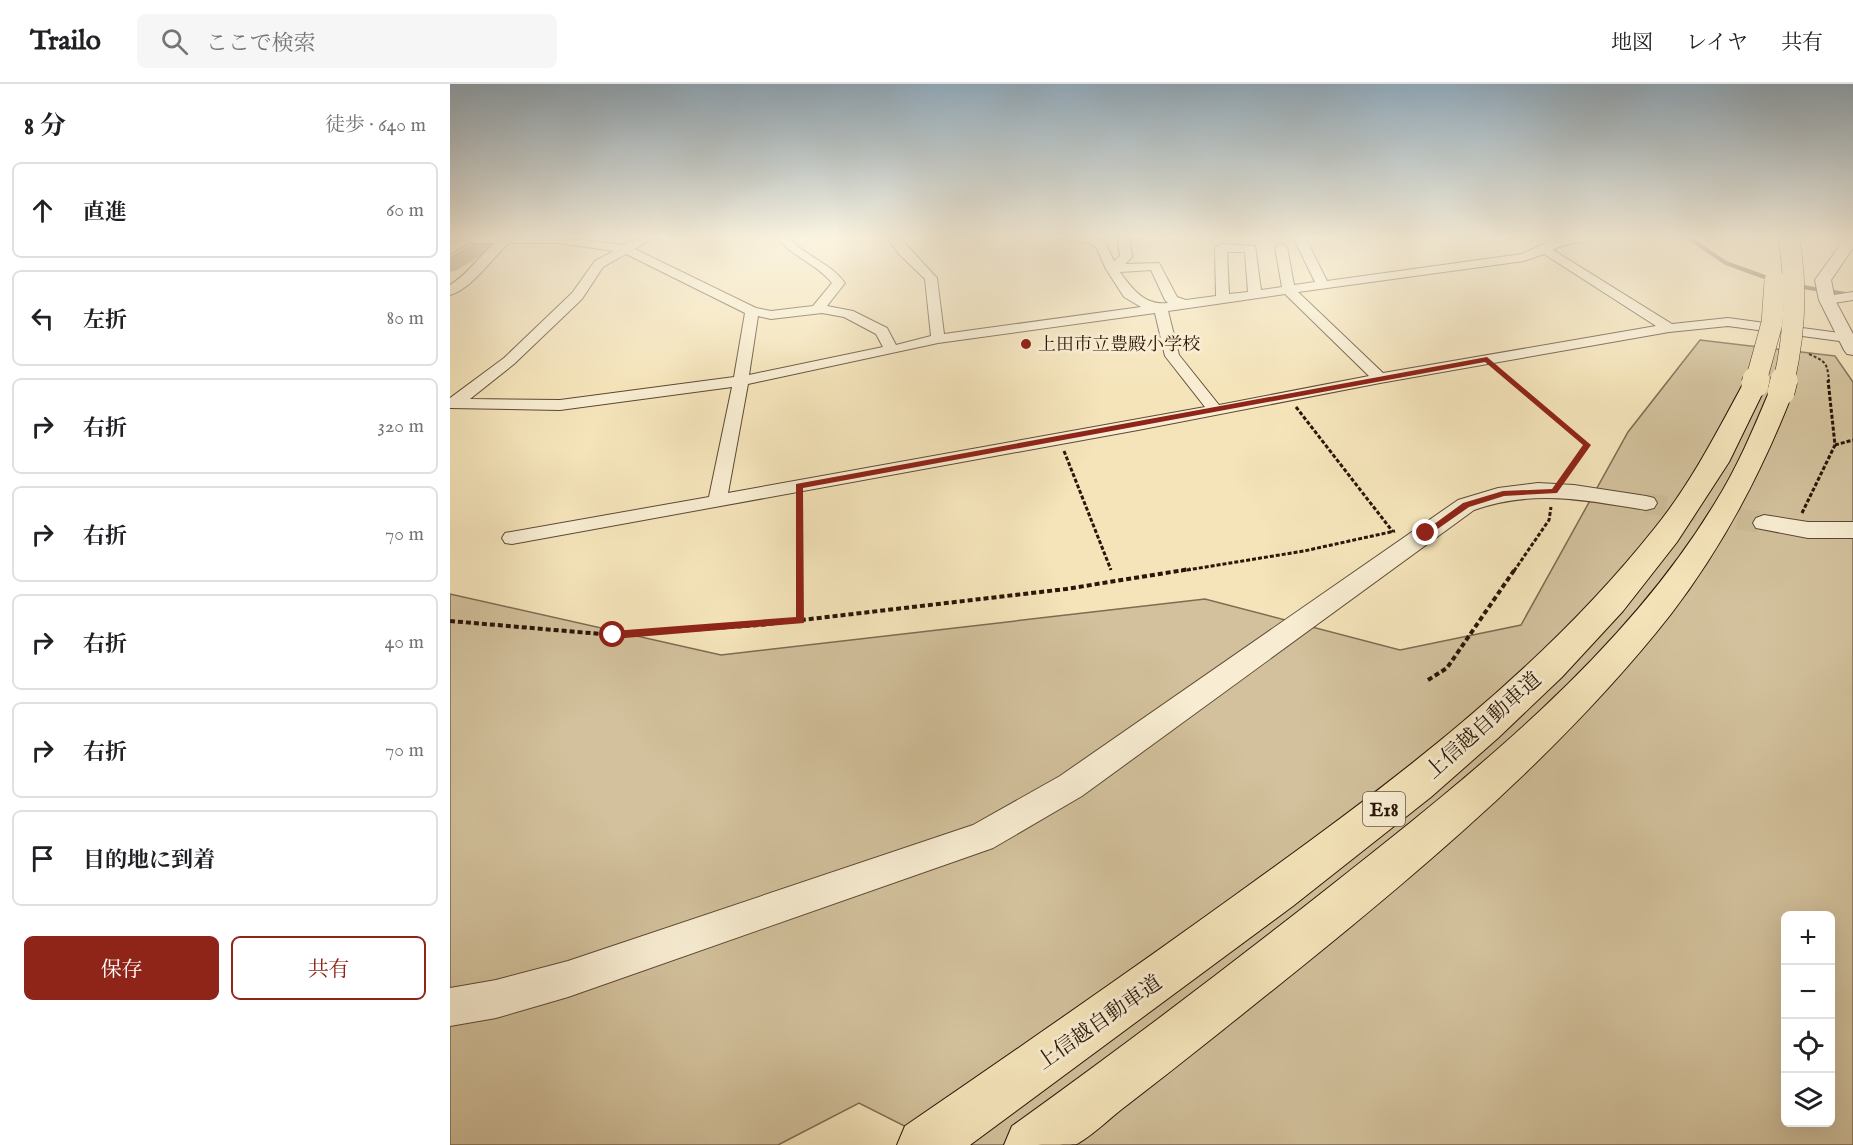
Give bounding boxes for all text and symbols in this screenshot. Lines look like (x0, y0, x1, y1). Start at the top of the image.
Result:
search box (137, 14, 557, 68)
text: Trailo (30, 24, 101, 59)
icon: search (158, 25, 191, 58)
text: ここで検索 (206, 30, 316, 58)
text: 地図 (1611, 30, 1653, 57)
text: レイヤ (1686, 30, 1748, 57)
text: 共有 (1781, 30, 1823, 57)
text: 8 分 (24, 110, 66, 143)
text: 徒歩 · 640 m (325, 113, 426, 138)
icon: ahead (26, 194, 59, 227)
text: 60 m (386, 198, 424, 223)
text: 直進 (83, 199, 127, 227)
icon: left (26, 302, 59, 335)
text: 80 m (387, 306, 424, 331)
text: 左折 (83, 307, 127, 335)
place label: 上田市立豊殿小学校 (1038, 334, 1200, 357)
marker: 上田市立豊殿小学校 (1019, 337, 1033, 351)
icon: right (26, 410, 59, 443)
text: 320 m (378, 414, 424, 439)
text: 右折 (83, 415, 127, 443)
icon: right (26, 518, 59, 551)
route end (1412, 519, 1438, 545)
text: 70 m (385, 522, 424, 547)
text: 右折 (83, 523, 127, 551)
route start (599, 621, 625, 647)
icon: right (26, 626, 59, 659)
text: 40 m (385, 630, 424, 655)
text: 右折 (83, 631, 127, 659)
street label: 上信越自動車道 (1420, 667, 1548, 785)
icon: right (26, 734, 59, 767)
text: 70 m (385, 738, 424, 763)
text: 右折 (83, 739, 127, 767)
road number: E18 (1363, 792, 1405, 826)
icon: arrive (26, 842, 59, 875)
text: 目的地に到着 (83, 847, 215, 875)
map controls (1781, 911, 1835, 1127)
button: + (1781, 911, 1835, 965)
button: 保存 (24, 936, 219, 1000)
button: 共有 (231, 936, 426, 1000)
button: − (1781, 965, 1835, 1019)
street label: 上信越自動車道 (1032, 970, 1168, 1076)
button: locate (1781, 1019, 1835, 1073)
button: layers (1781, 1073, 1835, 1127)

